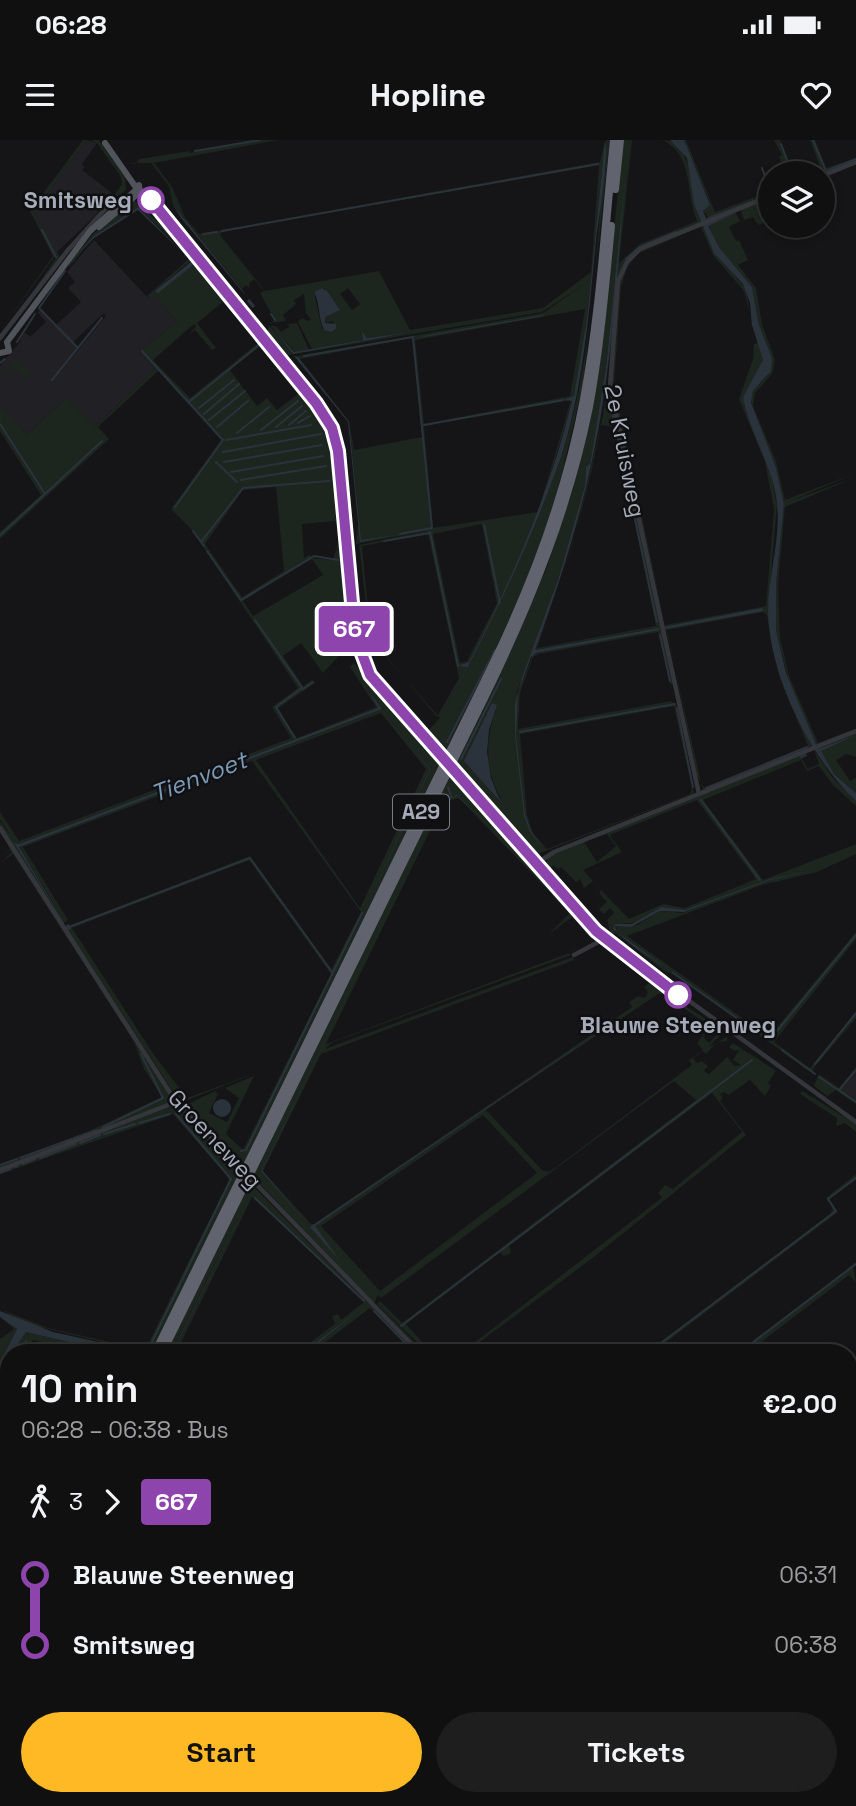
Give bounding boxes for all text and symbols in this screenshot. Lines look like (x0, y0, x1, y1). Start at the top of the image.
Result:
text: 06:28 (35, 8, 107, 42)
text: Hopline (370, 75, 486, 115)
icon: menu (21, 76, 59, 114)
icon: heart (797, 76, 835, 114)
map controls (758, 161, 835, 238)
button: layers (758, 161, 835, 238)
place label: Smitsweg (24, 185, 132, 215)
marker: Smitsweg (138, 187, 164, 213)
street label: 2e Kruisweg (597, 382, 653, 520)
line badge: 667 (314, 606, 394, 652)
text: 667 (333, 613, 375, 644)
water label: Tienvoet (146, 743, 253, 809)
road number: A29 (393, 794, 449, 830)
marker: Blauwe Steenweg (665, 982, 691, 1008)
place label: Blauwe Steenweg (580, 1010, 776, 1040)
street label: Groeneweg (161, 1083, 269, 1195)
text: 10 min (21, 1365, 138, 1413)
text: €2.00 (763, 1387, 837, 1421)
text: 06:28 – 06:38 · Bus (21, 1415, 229, 1445)
icon: walk (21, 1483, 59, 1521)
icon: forward (93, 1483, 131, 1521)
text: 667 (155, 1486, 197, 1517)
text: 3 (69, 1487, 83, 1517)
text: Blauwe Steenweg (73, 1558, 295, 1592)
text: 06:31 (779, 1560, 837, 1590)
text: Smitsweg (73, 1628, 195, 1662)
text: 06:38 (774, 1630, 837, 1660)
button: Start (21, 1712, 422, 1792)
button: Tickets (436, 1712, 837, 1792)

